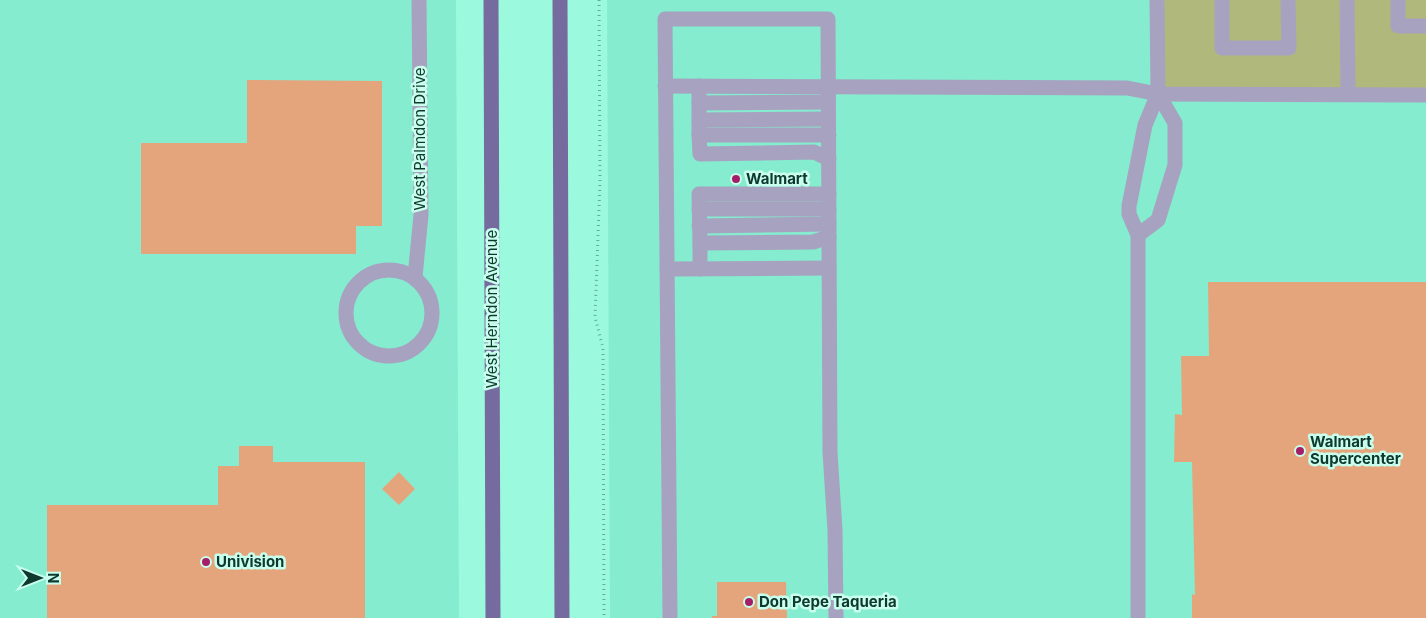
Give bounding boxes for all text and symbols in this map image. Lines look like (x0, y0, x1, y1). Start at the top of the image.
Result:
street label: West Palmdon Drive (410, 67, 429, 211)
place label: Walmart (746, 169, 808, 188)
marker: Walmart (730, 173, 742, 185)
street label: West Herndon Avenue (482, 230, 501, 388)
place label: Walmart Supercenter (1310, 432, 1401, 468)
marker: Walmart Supercenter (1294, 445, 1306, 457)
place label: Univision (216, 552, 284, 571)
north arrow (15, 553, 65, 603)
marker: Univision (200, 556, 212, 568)
text: N (45, 573, 62, 583)
place label: Don Pepe Taqueria (759, 592, 897, 611)
marker: Don Pepe Taqueria (743, 596, 755, 608)

